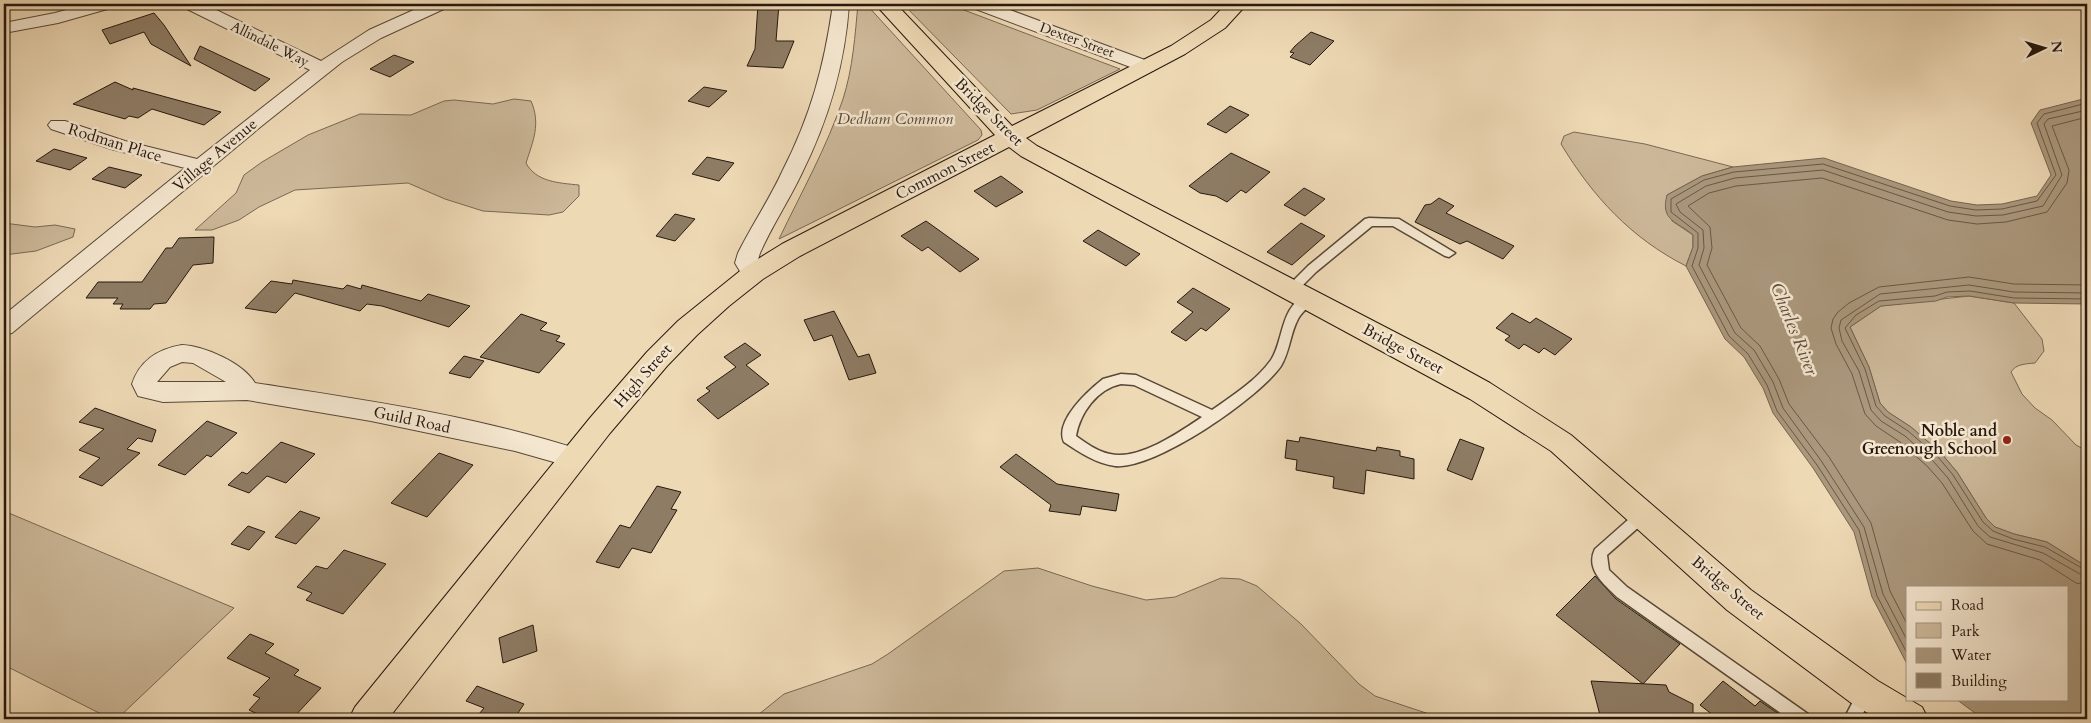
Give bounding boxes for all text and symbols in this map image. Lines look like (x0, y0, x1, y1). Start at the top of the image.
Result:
street label: Allindale Way (228, 17, 313, 71)
street label: Dexter Street (1037, 18, 1117, 62)
north arrow (2018, 22, 2068, 72)
text: N (2046, 40, 2066, 54)
street label: Bridge Street (950, 73, 1028, 151)
park label: Dedham Common (837, 108, 953, 130)
street label: Village Avenue (168, 113, 262, 197)
street label: Rodman Place (65, 118, 165, 168)
street label: Common Street (892, 137, 998, 205)
water label: Charles River (1764, 279, 1824, 380)
street label: Bridge Street (1359, 318, 1447, 380)
street label: High Street (609, 339, 677, 413)
street label: Guild Road (372, 401, 453, 439)
place label: Noble and Greenough School (1862, 420, 1997, 460)
marker: Noble and Greenough School (2001, 434, 2013, 446)
street label: Bridge Street (1687, 551, 1769, 625)
legend (1906, 586, 2068, 700)
text: Road (1951, 595, 1984, 615)
text: Park (1951, 621, 1980, 641)
text: Water (1950, 645, 1992, 665)
text: Building (1951, 671, 2007, 691)

